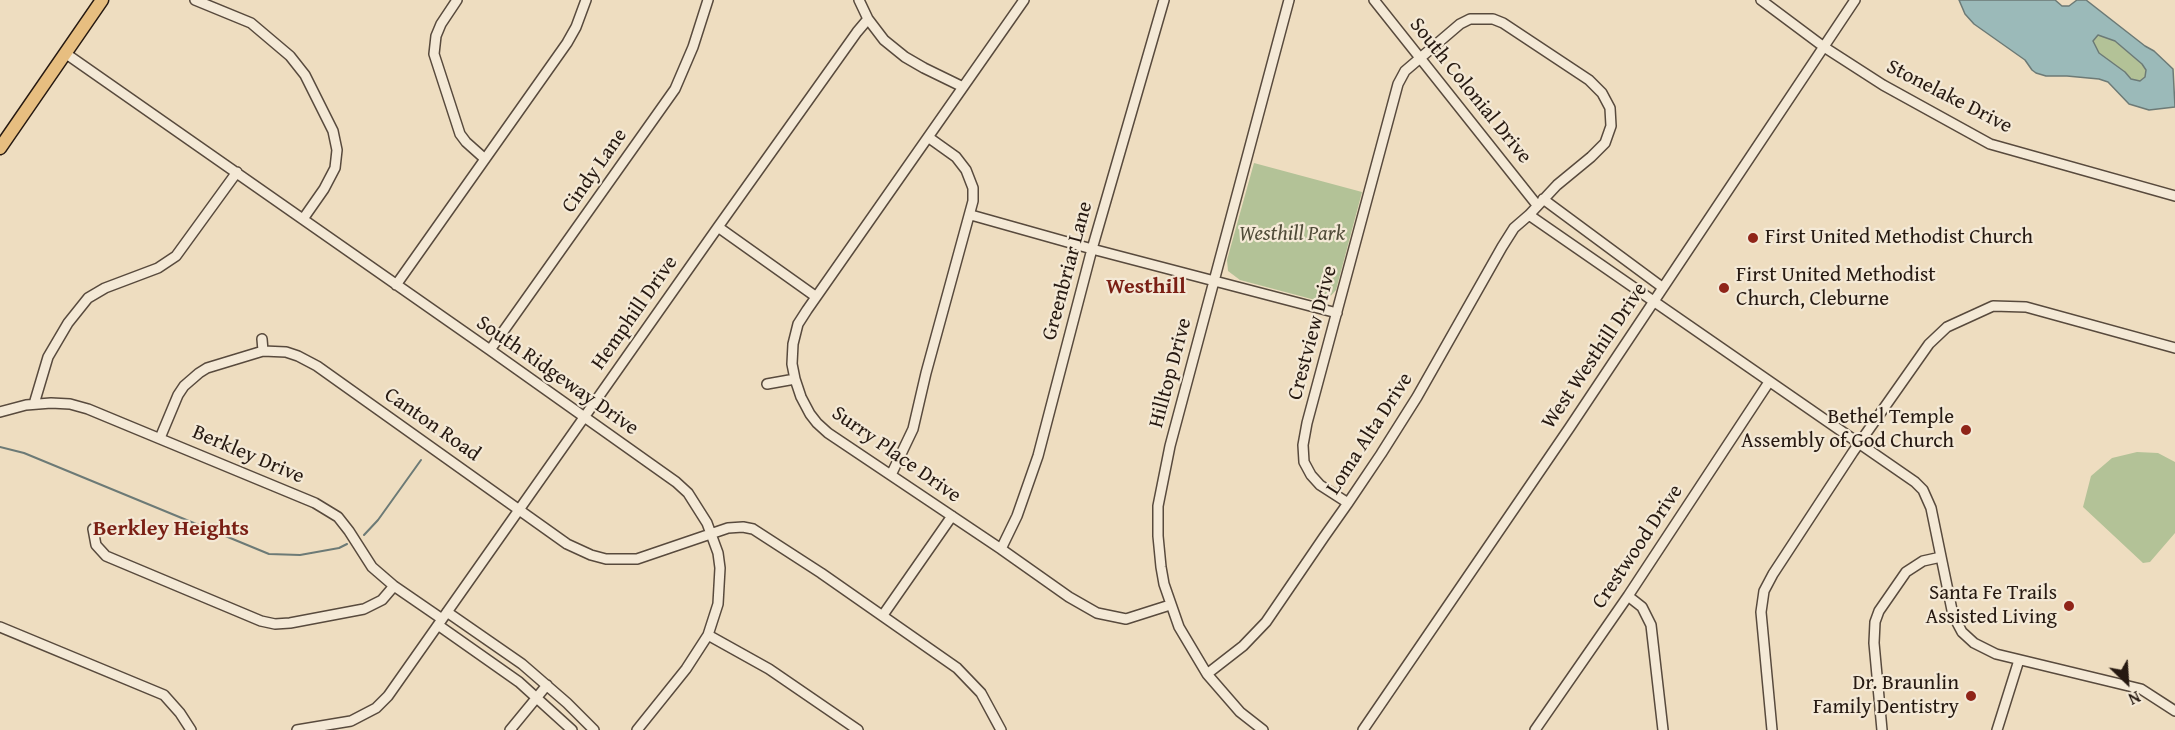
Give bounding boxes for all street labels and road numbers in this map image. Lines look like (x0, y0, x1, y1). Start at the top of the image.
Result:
street label: South Colonial Drive (1404, 13, 1536, 169)
street label: Stonelake Drive (1882, 55, 2016, 139)
street label: Cindy Lane (557, 124, 633, 218)
street label: Greenbriar Lane (1037, 199, 1099, 343)
street label: Hemphill Drive (586, 251, 684, 375)
street label: Crestview Drive (1283, 263, 1343, 403)
street label: West Westhill Drive (1537, 278, 1653, 434)
street label: South Ridgeway Drive (471, 311, 643, 441)
street label: Hilltop Drive (1144, 315, 1198, 431)
street label: Loma Alta Drive (1321, 368, 1419, 500)
street label: Canton Road (379, 383, 485, 467)
street label: Surry Place Drive (827, 401, 965, 509)
street label: Berkley Drive (188, 420, 308, 490)
street label: Crestwood Drive (1587, 480, 1689, 614)

